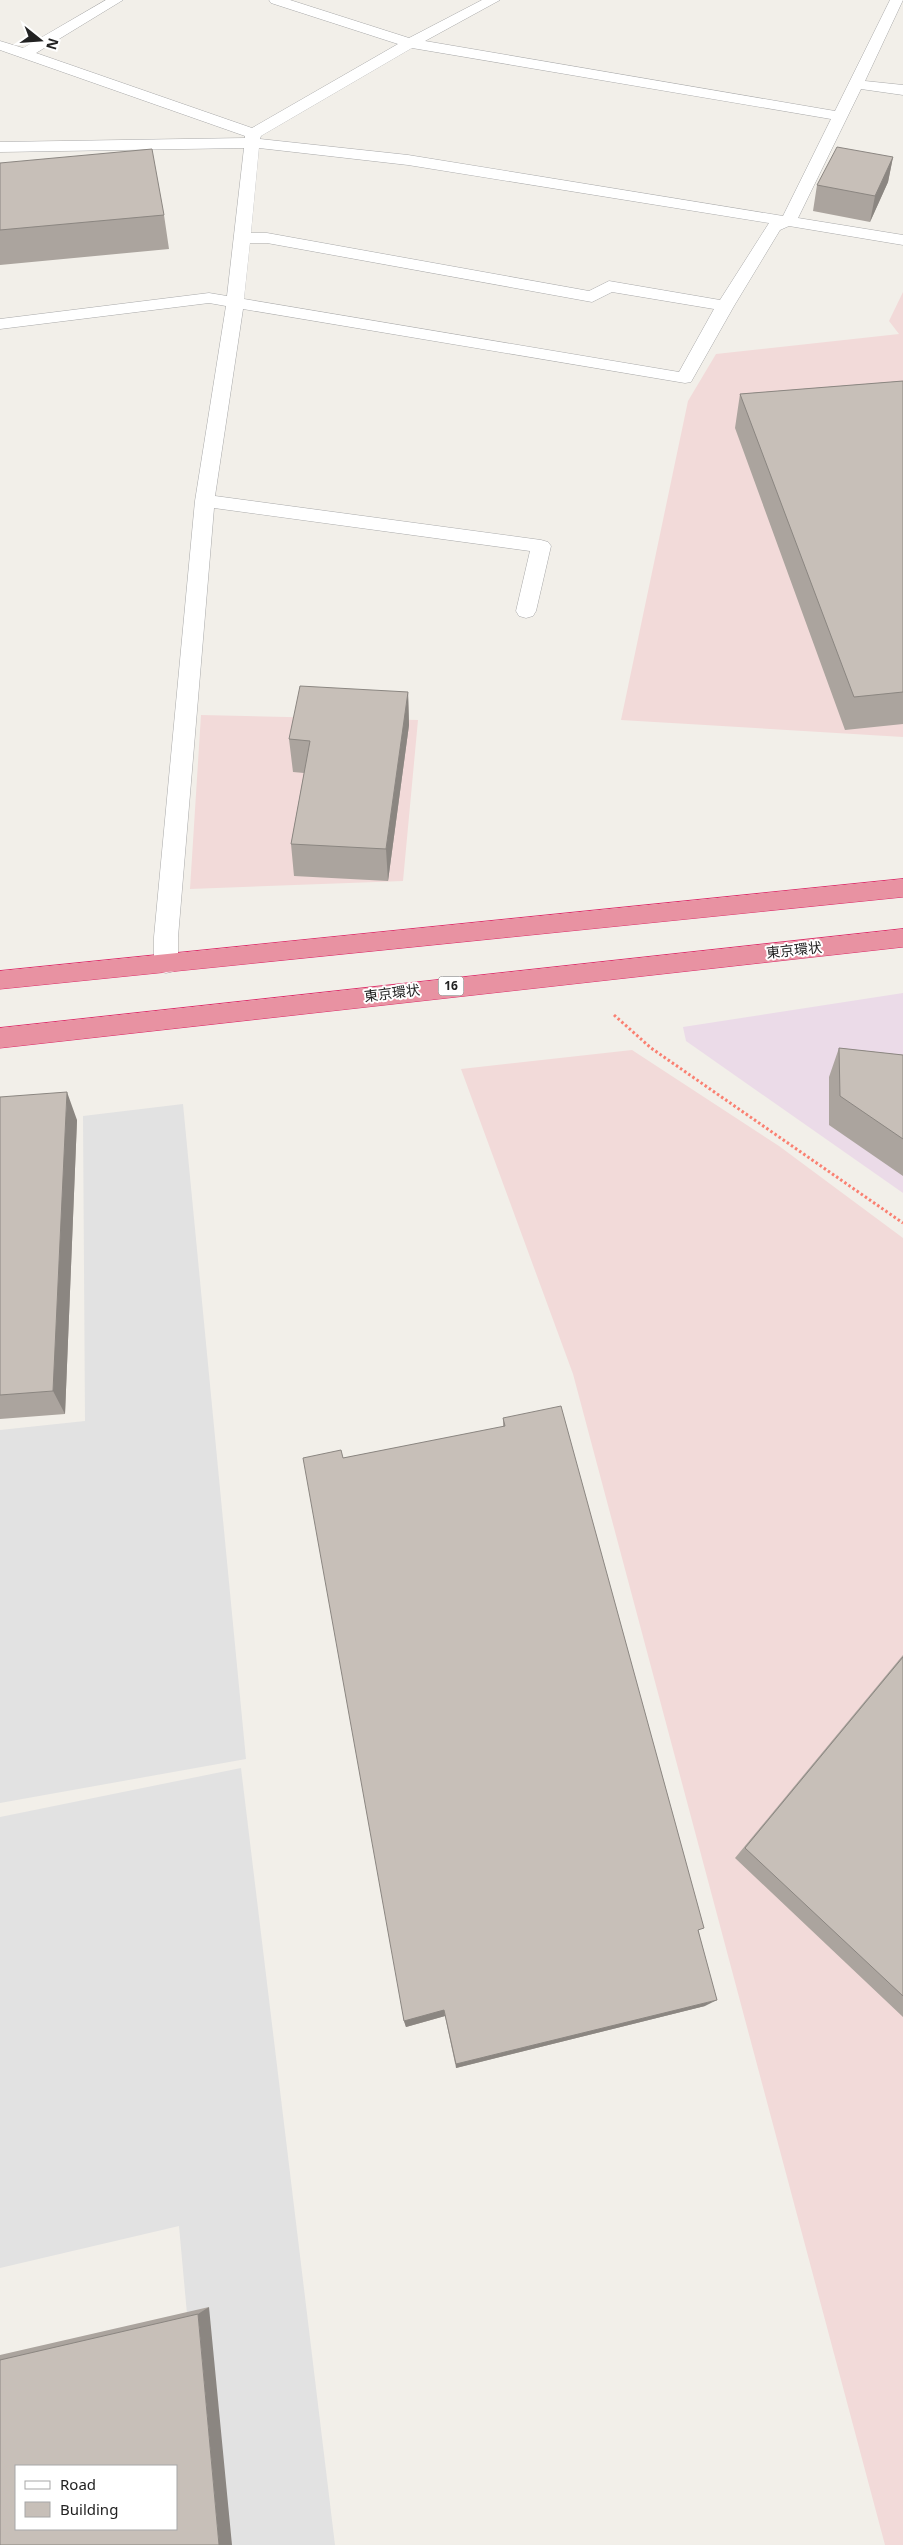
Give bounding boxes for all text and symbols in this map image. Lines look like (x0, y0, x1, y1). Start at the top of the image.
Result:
north arrow (15, 15, 65, 65)
text: N (42, 36, 64, 52)
street label: 東京環状 (765, 937, 823, 962)
road number: 16 (438, 976, 464, 996)
street label: 東京環状 (363, 980, 421, 1005)
legend (15, 2465, 178, 2530)
text: Road (60, 2474, 96, 2494)
text: Building (60, 2499, 118, 2519)

